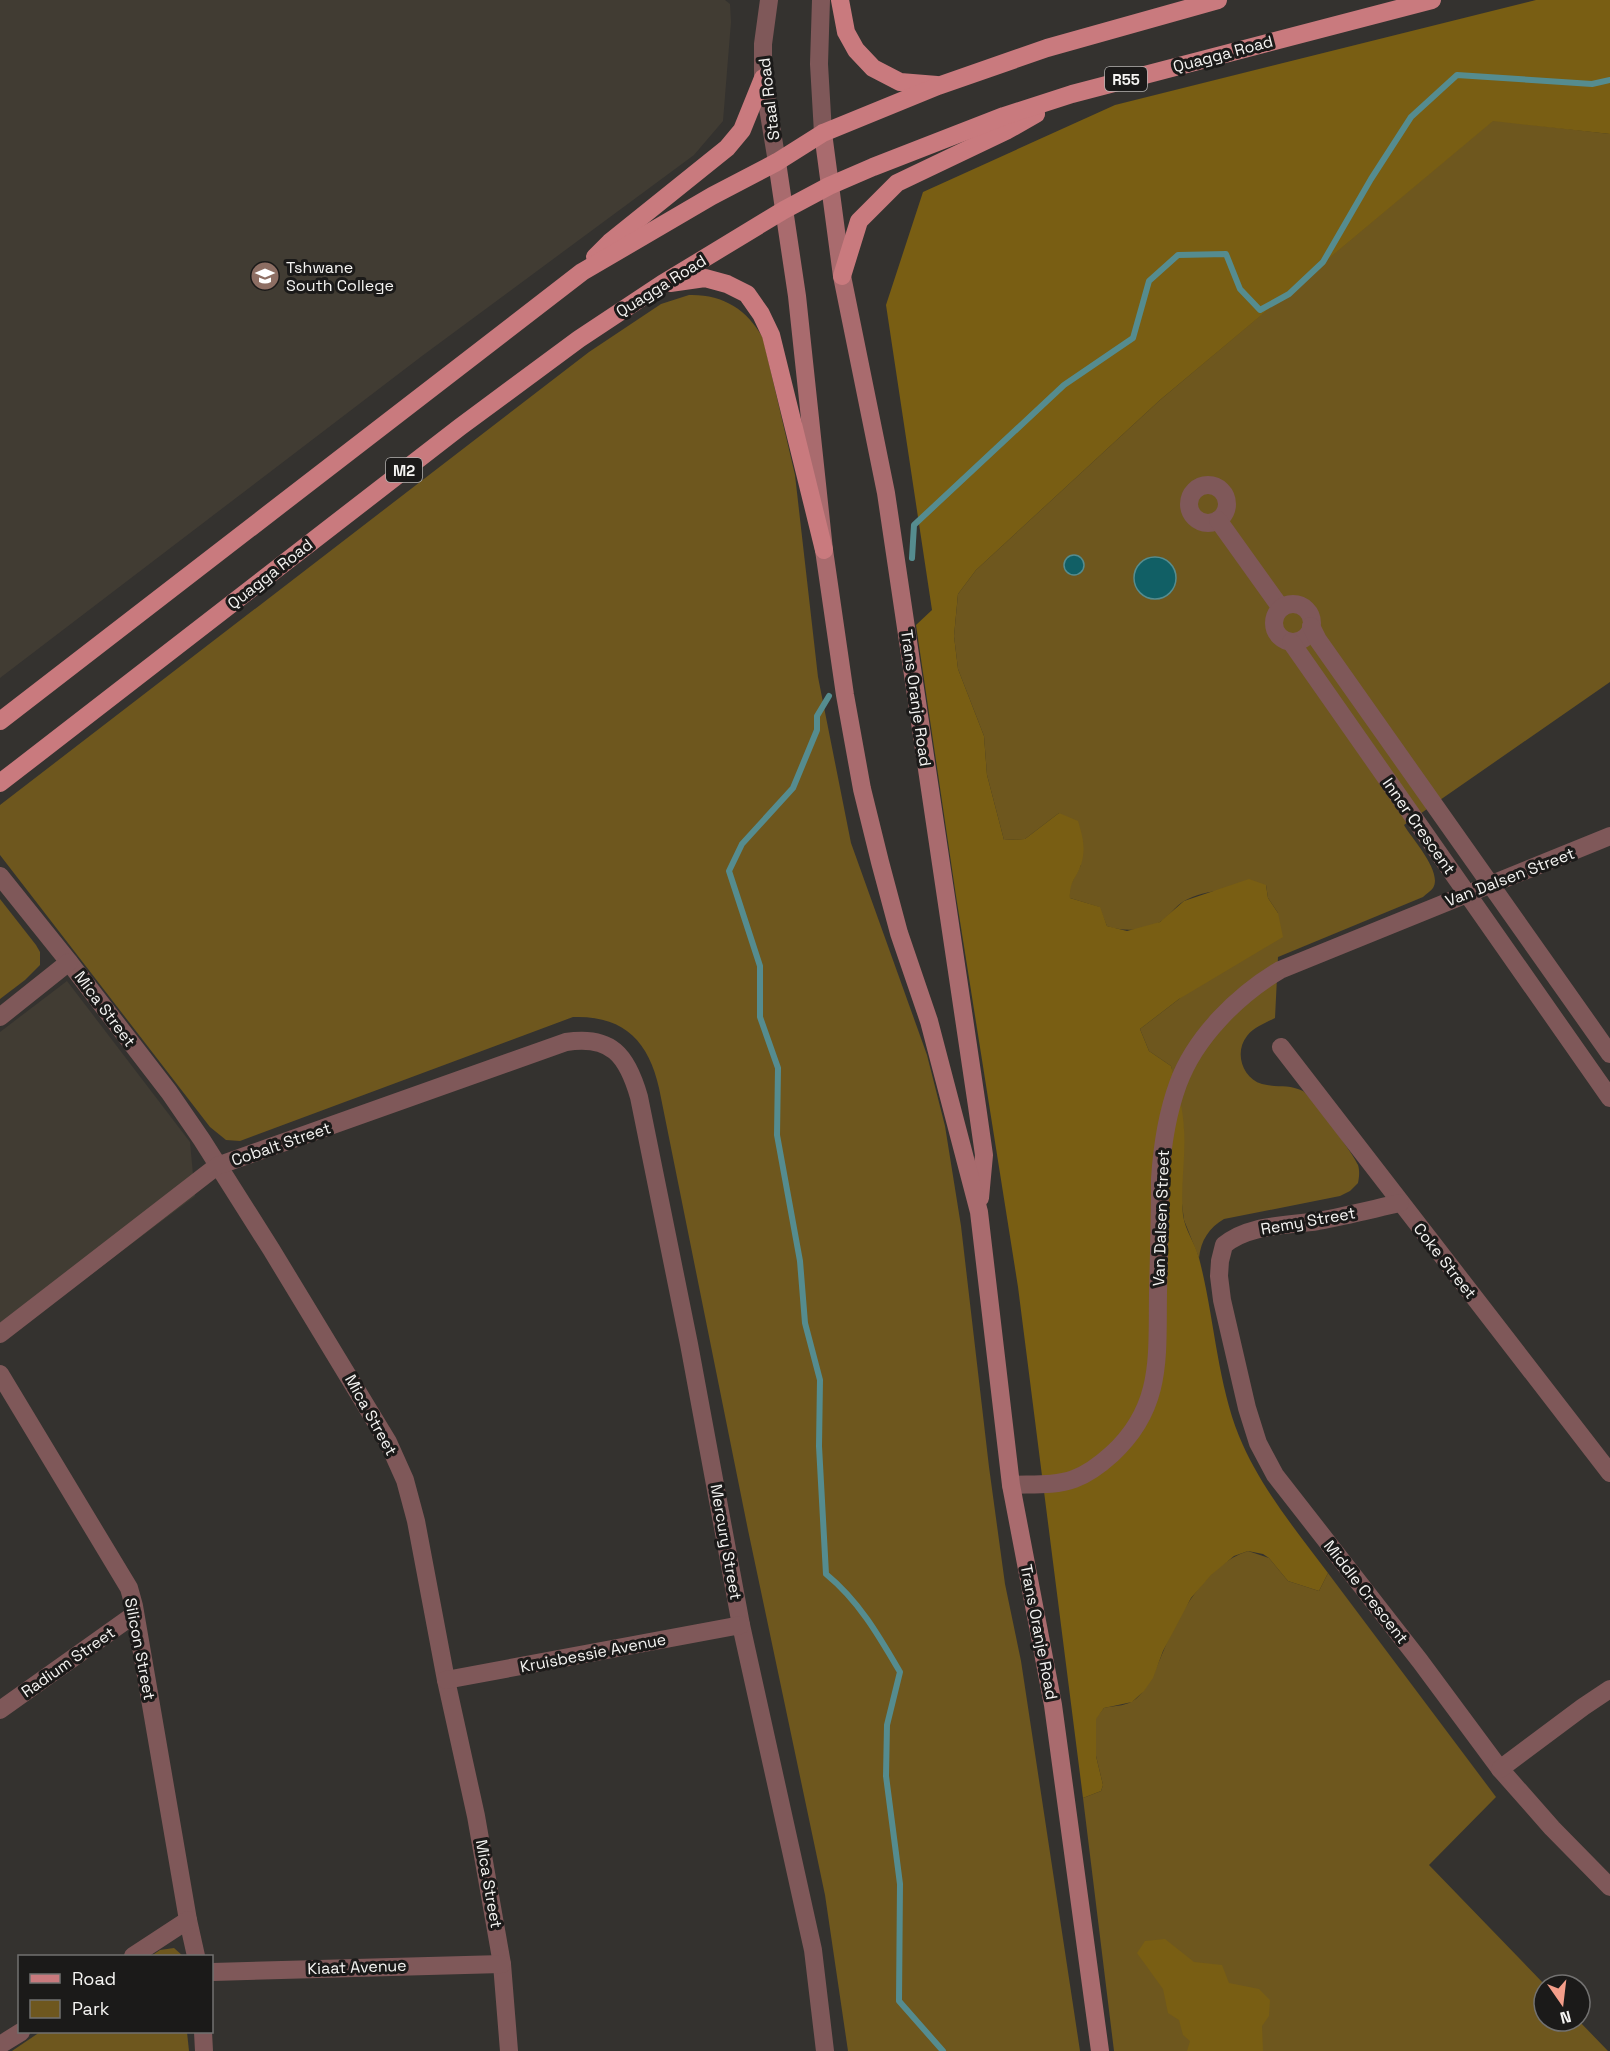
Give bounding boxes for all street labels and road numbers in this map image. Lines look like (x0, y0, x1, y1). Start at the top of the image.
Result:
street label: Quagga Road (1171, 31, 1275, 77)
street label: Staal Road (754, 57, 784, 141)
road number: R55 (1105, 67, 1147, 91)
street label: Quagga Road (612, 250, 710, 322)
road number: M2 (386, 458, 422, 482)
street label: Quagga Road (223, 534, 317, 614)
street label: Trans Oranje Road (896, 628, 936, 768)
street label: Inner Crescent (1378, 774, 1460, 878)
street label: Van Dalsen Street (1442, 843, 1578, 911)
street label: Mica Street (70, 967, 140, 1051)
street label: Cobalt Street (228, 1117, 334, 1171)
street label: Van Dalsen Street (1148, 1149, 1174, 1287)
street label: Remy Street (1259, 1202, 1357, 1240)
street label: Coke Street (1409, 1219, 1481, 1303)
street label: Mica Street (340, 1371, 402, 1459)
street label: Mercury Street (705, 1482, 747, 1602)
street label: Middle Crescent (1319, 1536, 1413, 1648)
street label: Trans Oranje Road (1016, 1562, 1062, 1702)
street label: Silicon Street (120, 1596, 160, 1702)
street label: Radium Street (17, 1622, 119, 1702)
street label: Kruisbessie Avenue (518, 1629, 668, 1677)
street label: Mica Street (471, 1838, 507, 1930)
street label: Kiaat Avenue (307, 1955, 407, 1979)

